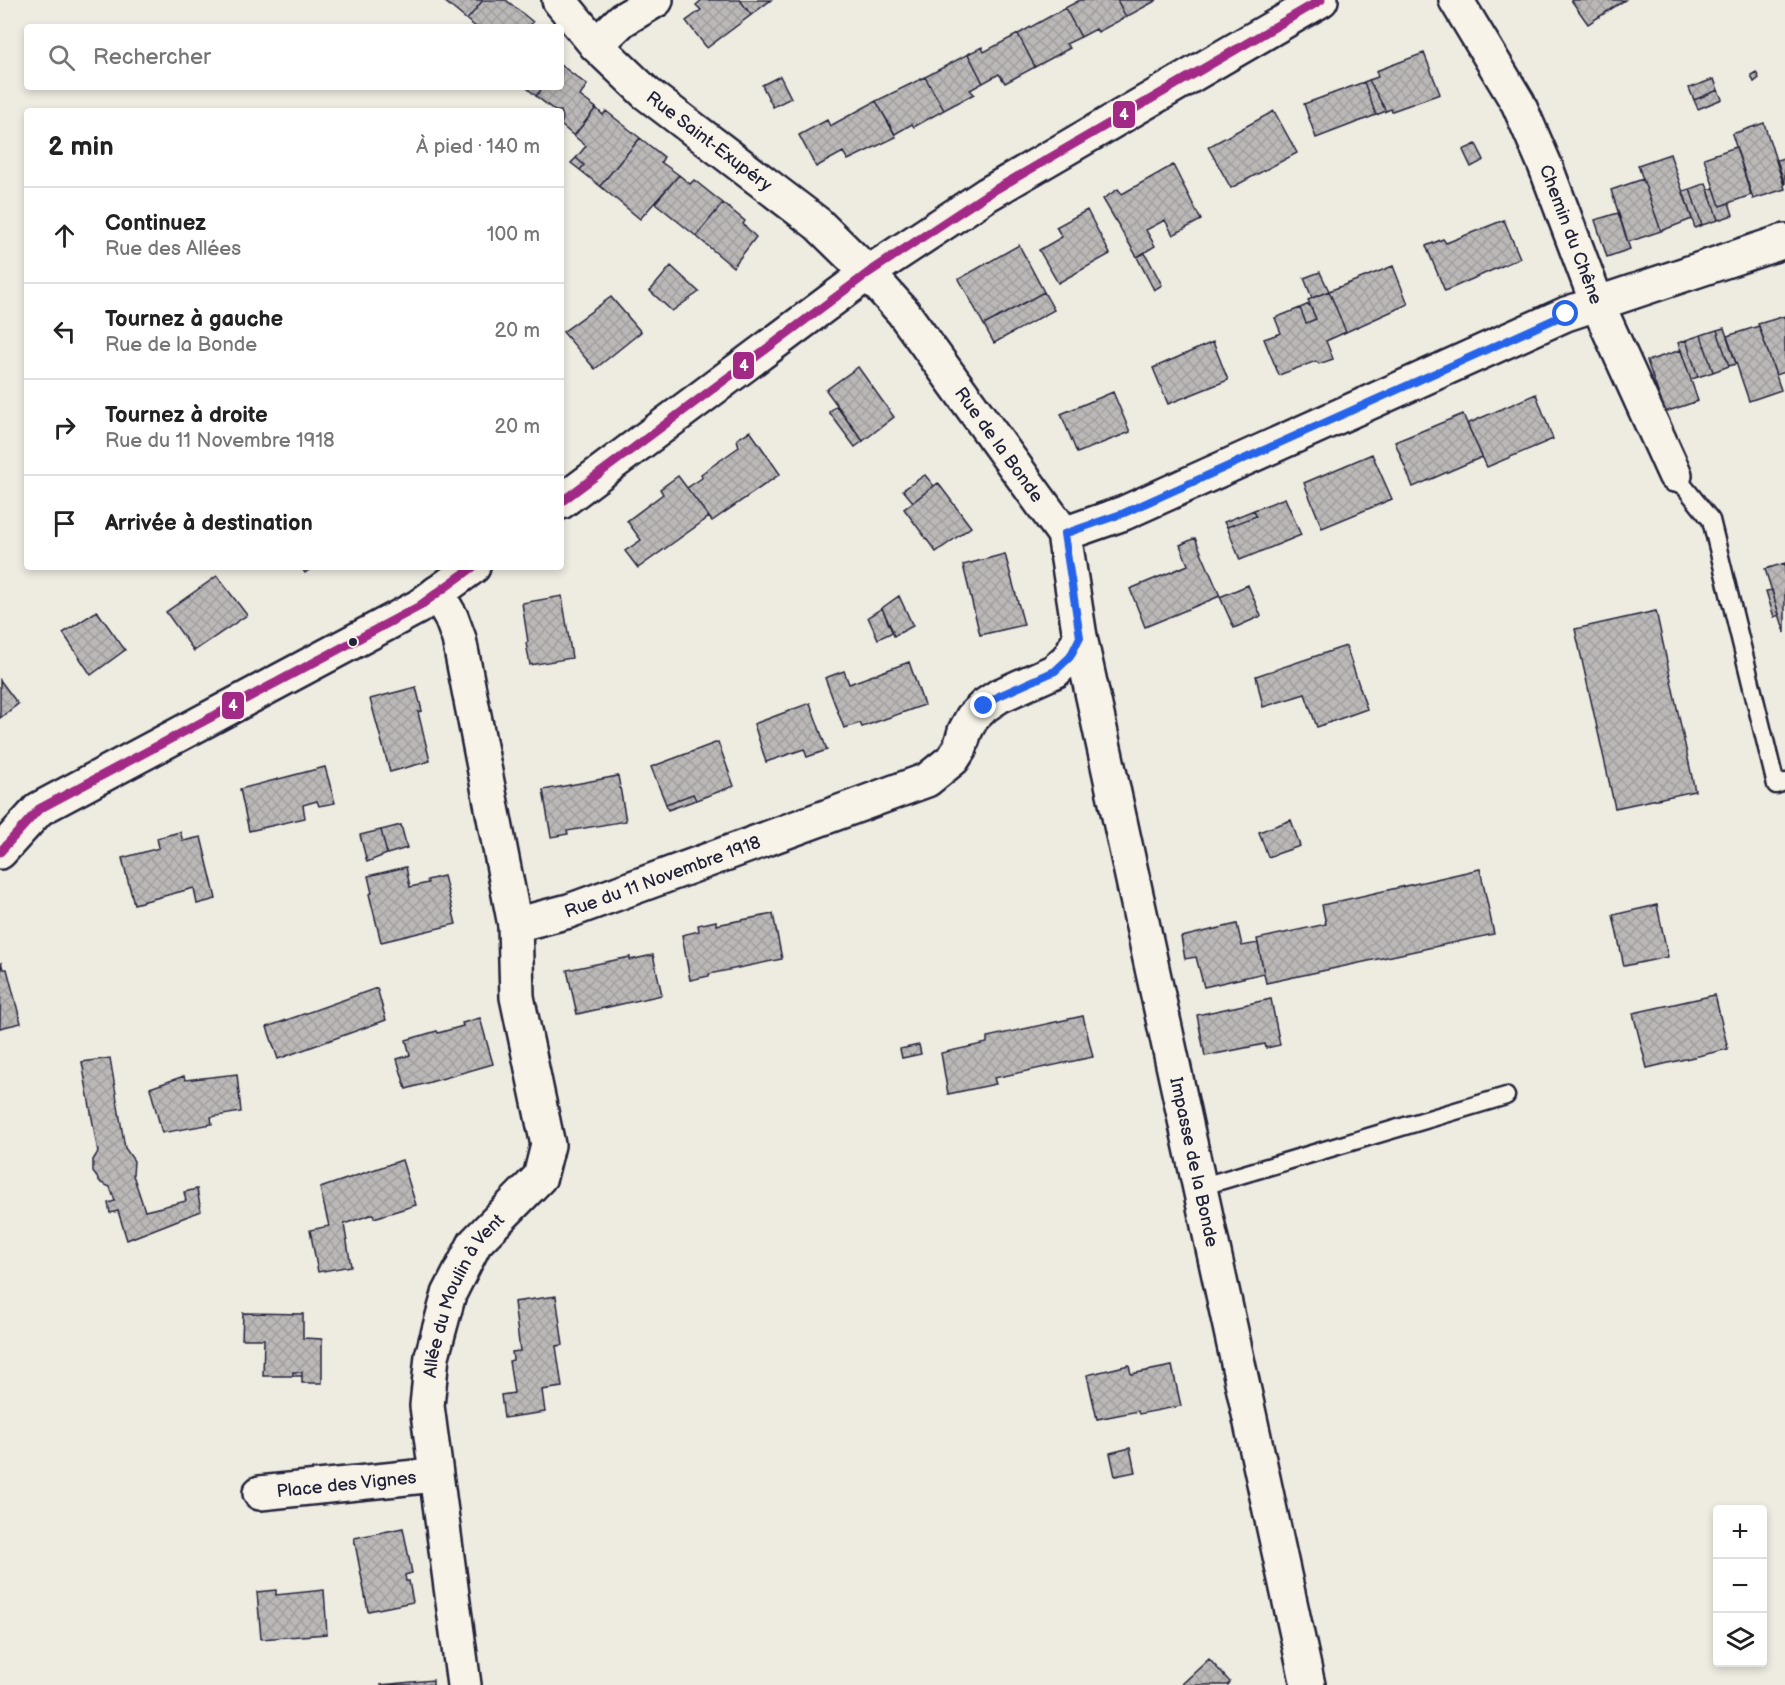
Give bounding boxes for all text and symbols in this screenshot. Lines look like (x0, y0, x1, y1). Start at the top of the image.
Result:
search box (24, 24, 564, 90)
icon: search (45, 41, 78, 74)
text: Rechercher (93, 44, 211, 71)
street label: Rue Saint-Exupéry (642, 87, 777, 196)
line badge: 4 (1112, 100, 1136, 129)
text: 4 (1119, 106, 1129, 125)
text: 2 min (48, 132, 114, 163)
text: À pied · 140 m (416, 135, 540, 159)
street label: Chemin du Chêne (1535, 162, 1607, 307)
text: Continuez (105, 210, 206, 237)
icon: ahead (48, 219, 81, 252)
text: 100 m (487, 223, 540, 247)
text: Rue des Allées (105, 237, 241, 261)
route start (1552, 300, 1578, 326)
text: Tournez à gauche (105, 306, 283, 333)
icon: left (48, 315, 81, 348)
text: 20 m (495, 319, 540, 343)
text: Rue de la Bonde (105, 333, 257, 357)
line badge: 4 (732, 351, 755, 380)
text: 4 (739, 357, 749, 376)
street label: Rue de la Bonde (950, 383, 1048, 506)
text: Tournez à droite (105, 402, 268, 429)
icon: right (48, 411, 81, 444)
text: 20 m (495, 415, 540, 439)
text: Rue du 11 Novembre 1918 (105, 429, 335, 453)
icon: arrive (48, 507, 81, 540)
text: Arrivée à destination (105, 510, 313, 537)
unlabelled marker (347, 636, 359, 648)
line badge: 4 (221, 691, 245, 720)
route end (970, 692, 996, 718)
text: 4 (228, 697, 238, 716)
street label: Rue du 11 Novembre 1918 (562, 831, 763, 922)
street label: Impasse de la Bonde (1166, 1075, 1223, 1249)
street label: Allée du Moulin à Vent (419, 1209, 509, 1379)
street label: Place des Vignes (276, 1466, 417, 1502)
map controls (1713, 1505, 1767, 1667)
button: + (1713, 1505, 1767, 1559)
button: − (1713, 1559, 1767, 1613)
button: layers (1713, 1613, 1767, 1667)

